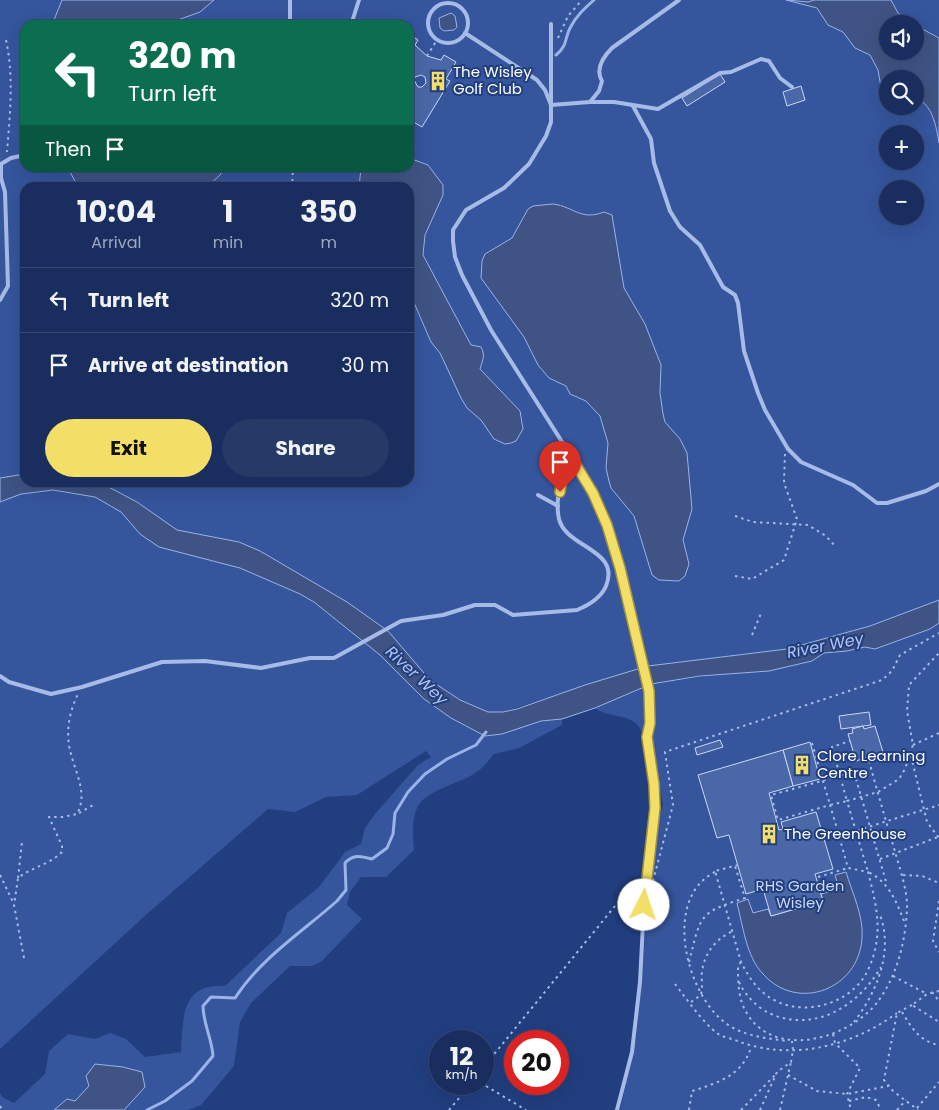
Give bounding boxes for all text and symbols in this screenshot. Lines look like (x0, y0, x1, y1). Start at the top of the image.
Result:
map controls (879, 15, 924, 225)
button: sound (879, 15, 924, 60)
text: 320 m (128, 31, 236, 80)
icon: left (45, 40, 110, 105)
place label: The Wisley Golf Club (453, 61, 532, 99)
building icon: The Wisley Golf Club (427, 70, 449, 92)
button: search (879, 70, 924, 115)
text: Turn left (128, 78, 216, 109)
button: + (879, 125, 924, 170)
icon: arrive (101, 135, 129, 163)
text: Then (45, 136, 91, 163)
button: − (879, 180, 924, 225)
text: 10:04 (77, 190, 156, 233)
text: 1 (222, 190, 234, 233)
text: 350 (300, 190, 357, 233)
text: Arrival (91, 231, 142, 254)
text: min (213, 231, 243, 254)
text: m (320, 231, 337, 254)
icon: left (45, 286, 73, 314)
text: Turn left (88, 287, 169, 314)
text: 320 m (330, 287, 389, 314)
icon: arrive (45, 351, 73, 379)
text: Arrive at destination (88, 352, 289, 379)
text: 30 m (341, 352, 389, 379)
button: Exit (45, 419, 212, 477)
button: Share (222, 419, 389, 477)
pin (539, 441, 581, 492)
icon: arrive (546, 448, 574, 476)
water label: River Wey (785, 627, 866, 664)
water label: River Wey (380, 640, 454, 711)
place label: Clore Learning Centre (817, 745, 925, 783)
building icon: Clore Learning Centre (791, 754, 813, 776)
building icon: The Greenhouse (758, 823, 780, 845)
place label: The Greenhouse (784, 823, 906, 844)
park label: RHS Garden Wisley (756, 875, 844, 913)
position arrow (617, 878, 669, 930)
speed limit sign: 20 (504, 1030, 569, 1095)
text: 12 (450, 1039, 473, 1074)
text: km/h (446, 1066, 477, 1083)

